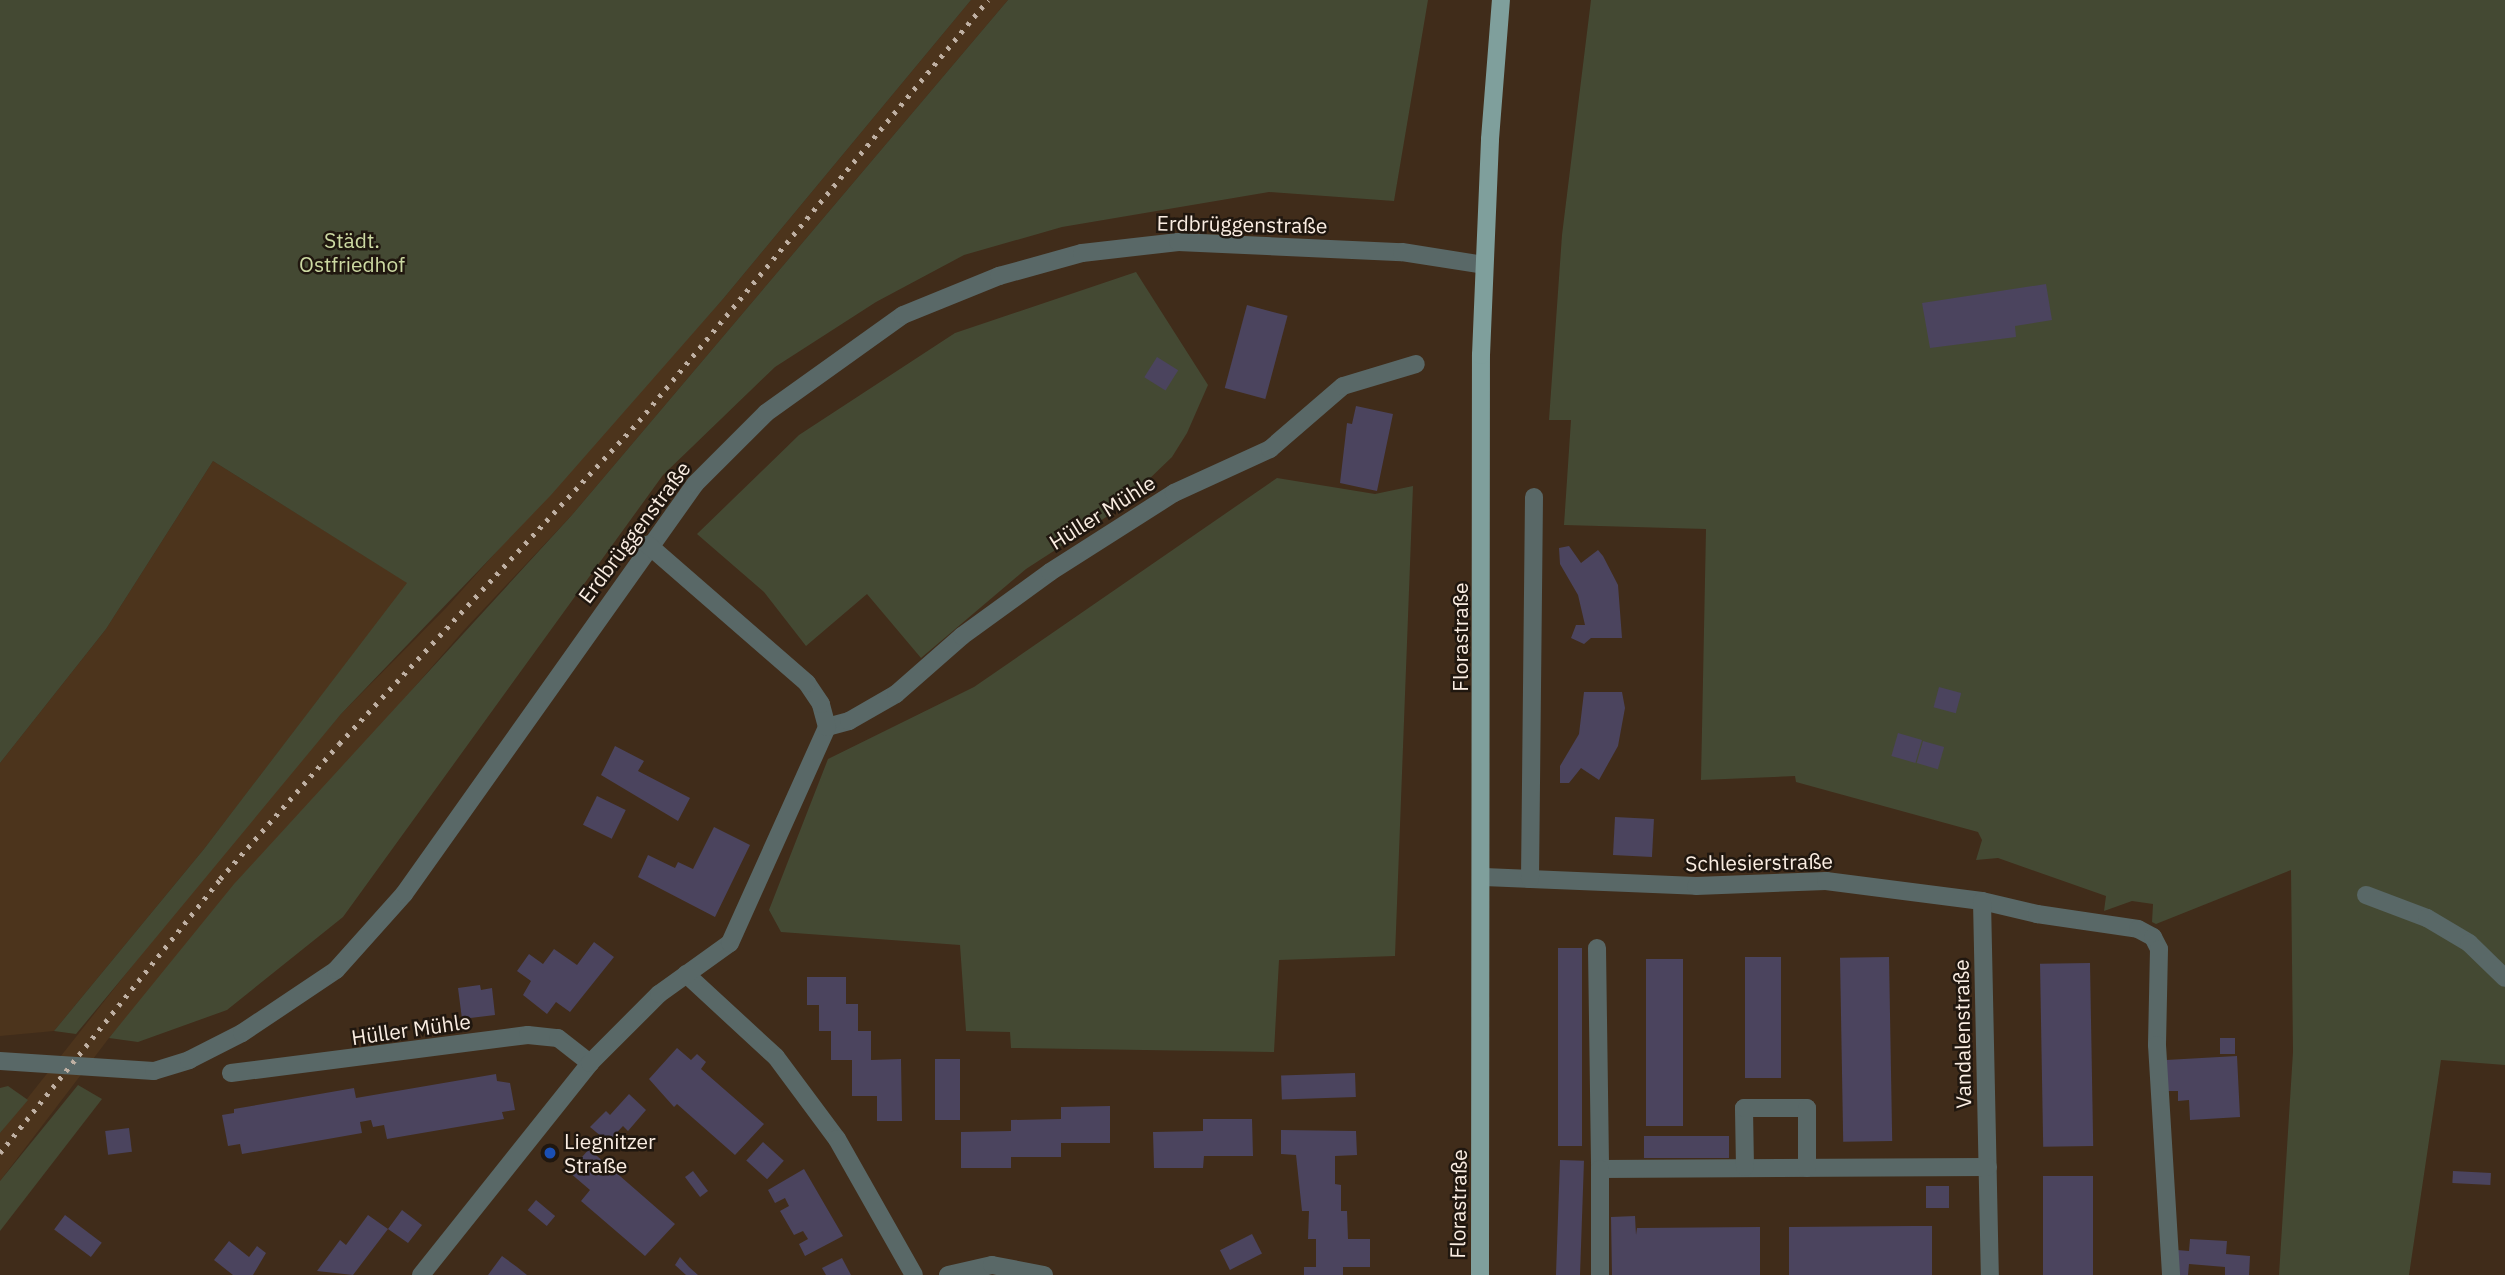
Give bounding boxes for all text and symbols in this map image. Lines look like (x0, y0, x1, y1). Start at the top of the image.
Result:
street label: Erdbrüggenstraße (1156, 210, 1328, 238)
park label: Städt. Ostfriedhof (299, 227, 405, 277)
street label: Erdbrüggenstraße (573, 456, 695, 608)
street label: Hüller Mühle (1044, 469, 1160, 555)
street label: Florastraße (1447, 582, 1473, 692)
street label: Schlesierstraße (1685, 848, 1833, 876)
street label: Vandalenstraße (1948, 959, 1976, 1109)
street label: Hüller Mühle (350, 1008, 472, 1050)
place label: Liegnitzer Straße (564, 1128, 656, 1178)
marker: Liegnitzer Straße (542, 1145, 558, 1161)
street label: Florastraße (1444, 1149, 1472, 1259)

